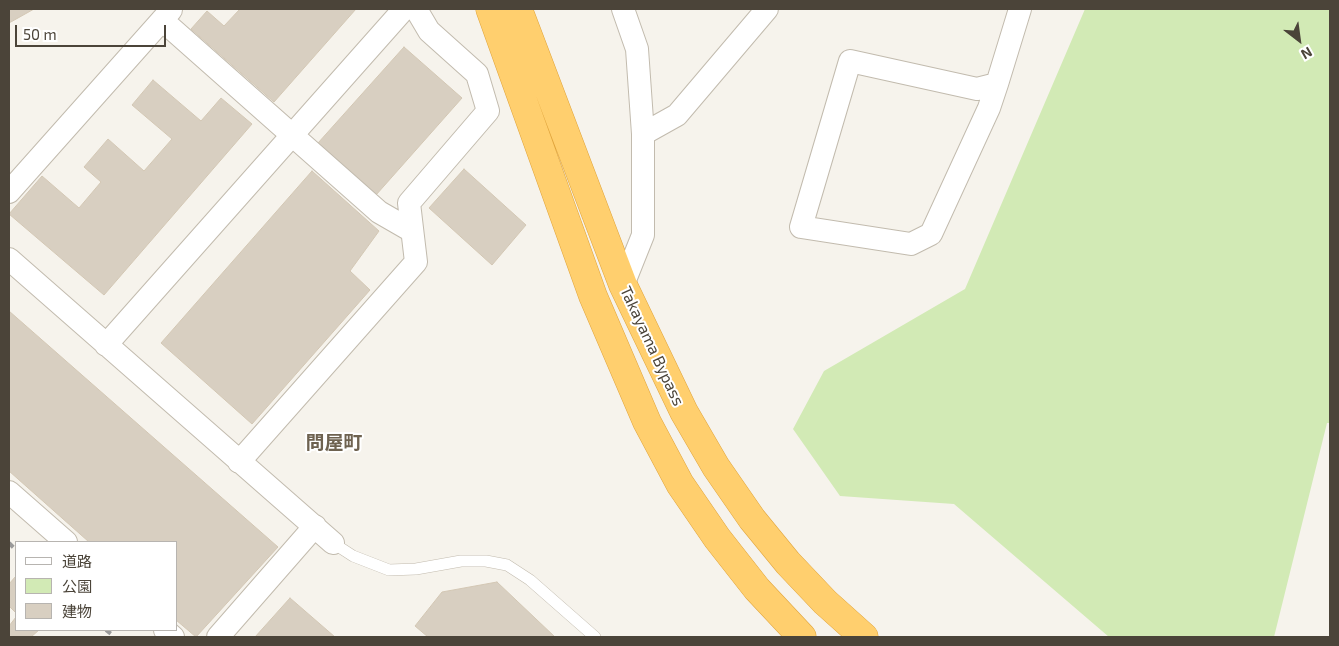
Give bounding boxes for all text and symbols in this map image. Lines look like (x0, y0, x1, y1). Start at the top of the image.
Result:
scale bar (18, 15, 169, 47)
north arrow (1274, 15, 1324, 65)
text: 50 m (23, 25, 57, 43)
text: N (1298, 44, 1315, 63)
street label: Takayama Bypass (616, 283, 688, 409)
district label: 問屋町 (306, 432, 362, 454)
legend (15, 541, 178, 631)
text: 道路 (62, 552, 92, 570)
text: 公園 (62, 577, 92, 595)
text: 建物 (62, 602, 92, 620)

